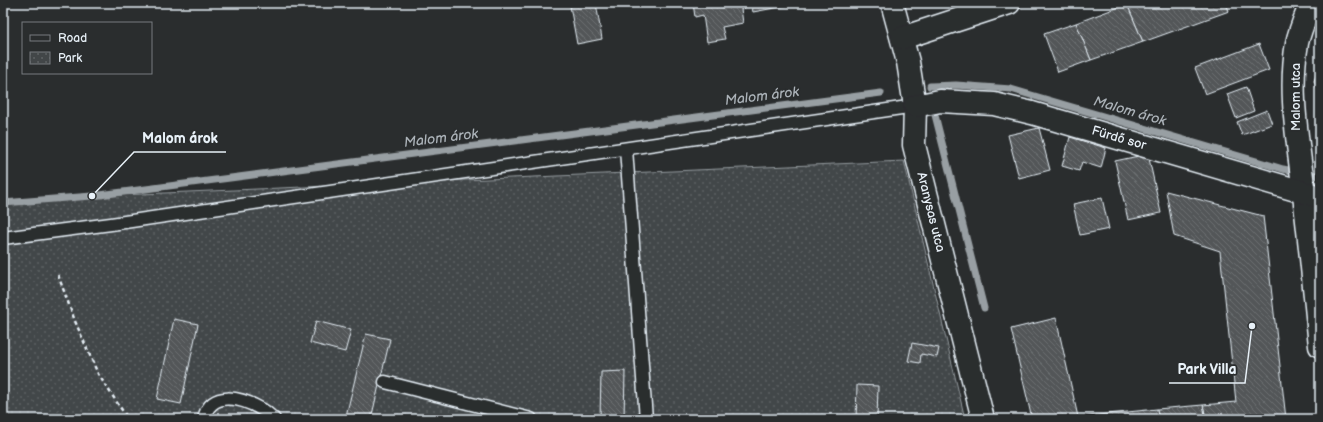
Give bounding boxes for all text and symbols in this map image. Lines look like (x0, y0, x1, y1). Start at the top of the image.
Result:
legend (22, 22, 152, 74)
text: Road (58, 31, 87, 46)
text: Park (58, 51, 82, 66)
street label: Malom utca (1288, 63, 1304, 131)
water label: Malom árok (724, 83, 801, 109)
water label: Malom árok (1092, 93, 1169, 130)
street label: Fürdő sor (1090, 123, 1148, 153)
water label: Malom árok (403, 125, 480, 151)
callout: Malom árok (134, 126, 226, 152)
text: Malom árok (142, 130, 219, 147)
street label: Aranysas utca (913, 170, 949, 254)
callout: Park Villa (1169, 357, 1245, 383)
text: Park Villa (1177, 361, 1237, 378)

